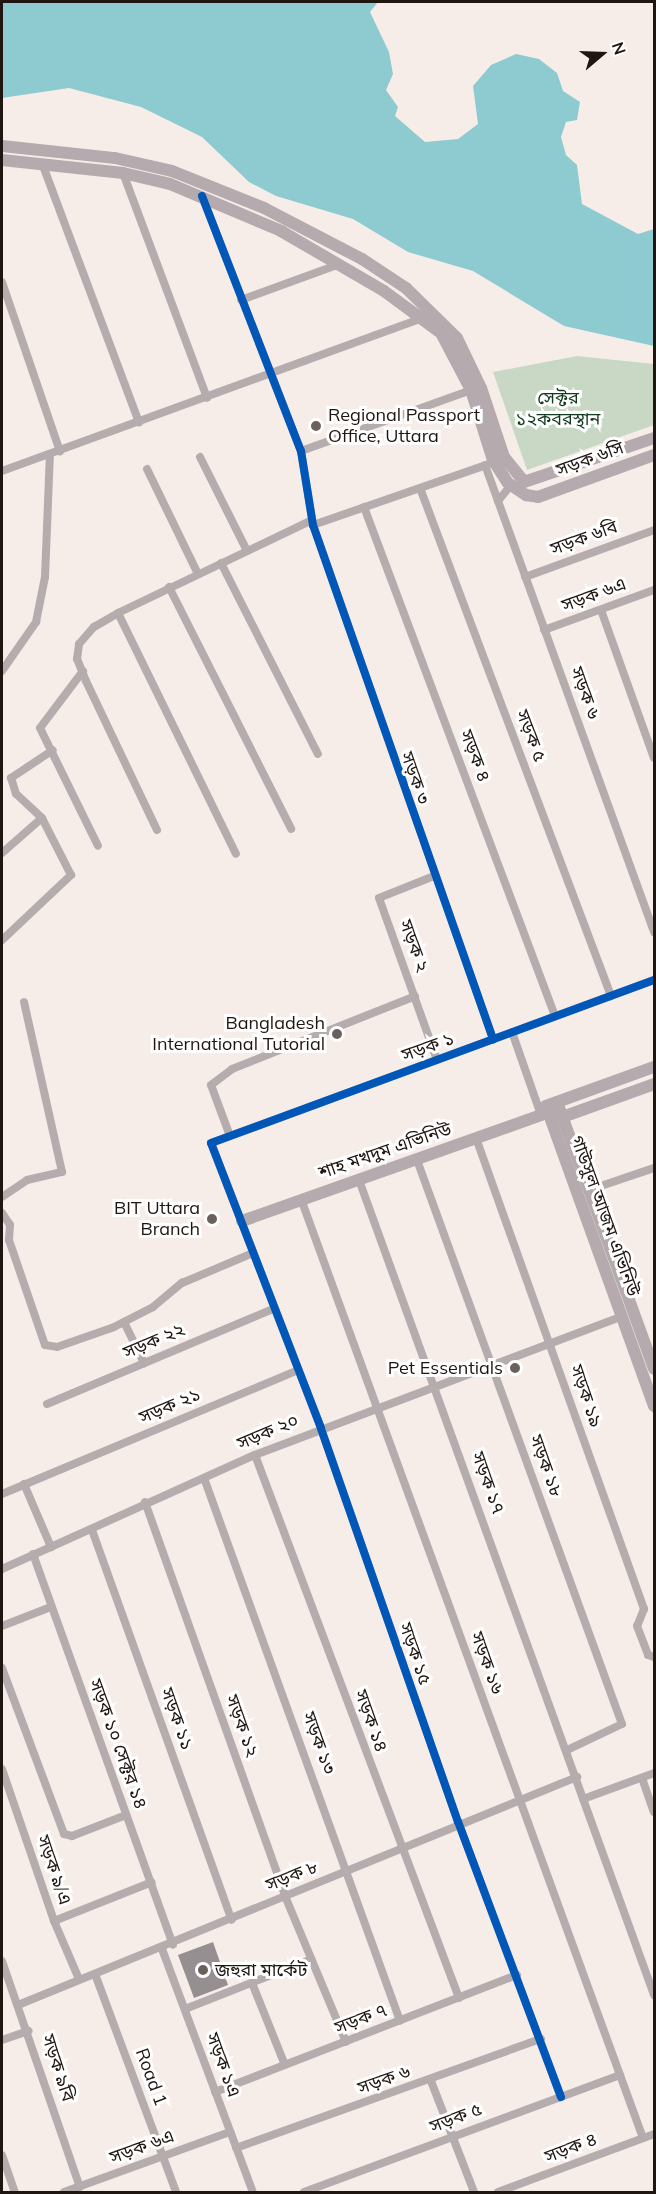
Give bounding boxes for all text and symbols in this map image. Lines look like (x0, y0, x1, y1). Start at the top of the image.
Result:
north arrow (572, 24, 632, 84)
text: N (608, 39, 630, 57)
park label: সেক্টর ১২কবরস্থান (516, 388, 600, 430)
place label: Regional Passport Office, Uttara (328, 405, 480, 448)
marker: Regional Passport Office, Uttara (309, 419, 323, 433)
street label: সড়ক ৬সি (553, 437, 627, 481)
street label: সড়ক ৬বি (548, 516, 620, 560)
street label: সড়ক ৬এ (559, 573, 629, 617)
street label: সড়ক ৬ (566, 664, 604, 722)
street label: সড়ক ৫ (511, 707, 551, 765)
street label: সড়ক ৪ (455, 727, 495, 785)
street label: সড়ক ৩ (396, 749, 434, 807)
street label: সড়ক ২ (395, 917, 433, 975)
place label: Bangladesh International Tutorial (152, 1013, 325, 1056)
marker: Bangladesh International Tutorial (330, 1027, 344, 1041)
street label: সড়ক ১ (399, 1028, 457, 1066)
street label: শাহ মখদুম এভিনিউ (316, 1118, 454, 1184)
street label: গাউসুল আজম এভিনিউ (566, 1133, 644, 1299)
place label: BIT Uttara Branch (114, 1198, 200, 1240)
marker: BIT Uttara Branch (205, 1212, 219, 1226)
street label: সড়ক ২২ (120, 1318, 188, 1364)
place label: Pet Essentials (388, 1357, 503, 1379)
marker: Pet Essentials (508, 1361, 522, 1375)
street label: সড়ক ১৯ (565, 1362, 607, 1430)
street label: সড়ক ২১ (136, 1383, 204, 1429)
street label: সড়ক ২০ (234, 1409, 302, 1455)
street label: সড়ক ১৮ (525, 1432, 567, 1500)
street label: সড়ক ১৭ (467, 1449, 509, 1517)
street label: সড়ক ১৫ (394, 1620, 436, 1688)
street label: সড়ক ১৬ (466, 1629, 508, 1697)
street label: সড়ক ১০ সেক্টর ১৪ (84, 1676, 152, 1812)
street label: সড়ক ১১ (156, 1685, 198, 1753)
street label: সড়ক ১৪ (350, 1687, 392, 1755)
street label: সড়ক ১২ (221, 1692, 263, 1760)
street label: সড়ক ১৩ (298, 1709, 340, 1777)
street label: সড়ক ৯/এ (32, 1832, 76, 1908)
street label: সড়ক ৮ (263, 1856, 321, 1896)
place label: জহুরা মার্কেট (215, 1959, 307, 1981)
marker: জহুরা মার্কেট (196, 1963, 210, 1977)
street label: সড়ক ৭ (332, 1999, 390, 2039)
street label: সড়ক ১এ (201, 2030, 245, 2100)
street label: সড়ক ৯বি (37, 2032, 79, 2104)
street label: Road 1 (131, 2045, 171, 2109)
street label: সড়ক ৬ (355, 2061, 413, 2099)
street label: সড়ক ৫ (427, 2098, 485, 2138)
street label: সড়ক ৬এ (107, 2125, 177, 2169)
street label: সড়ক ৪ (542, 2128, 600, 2168)

